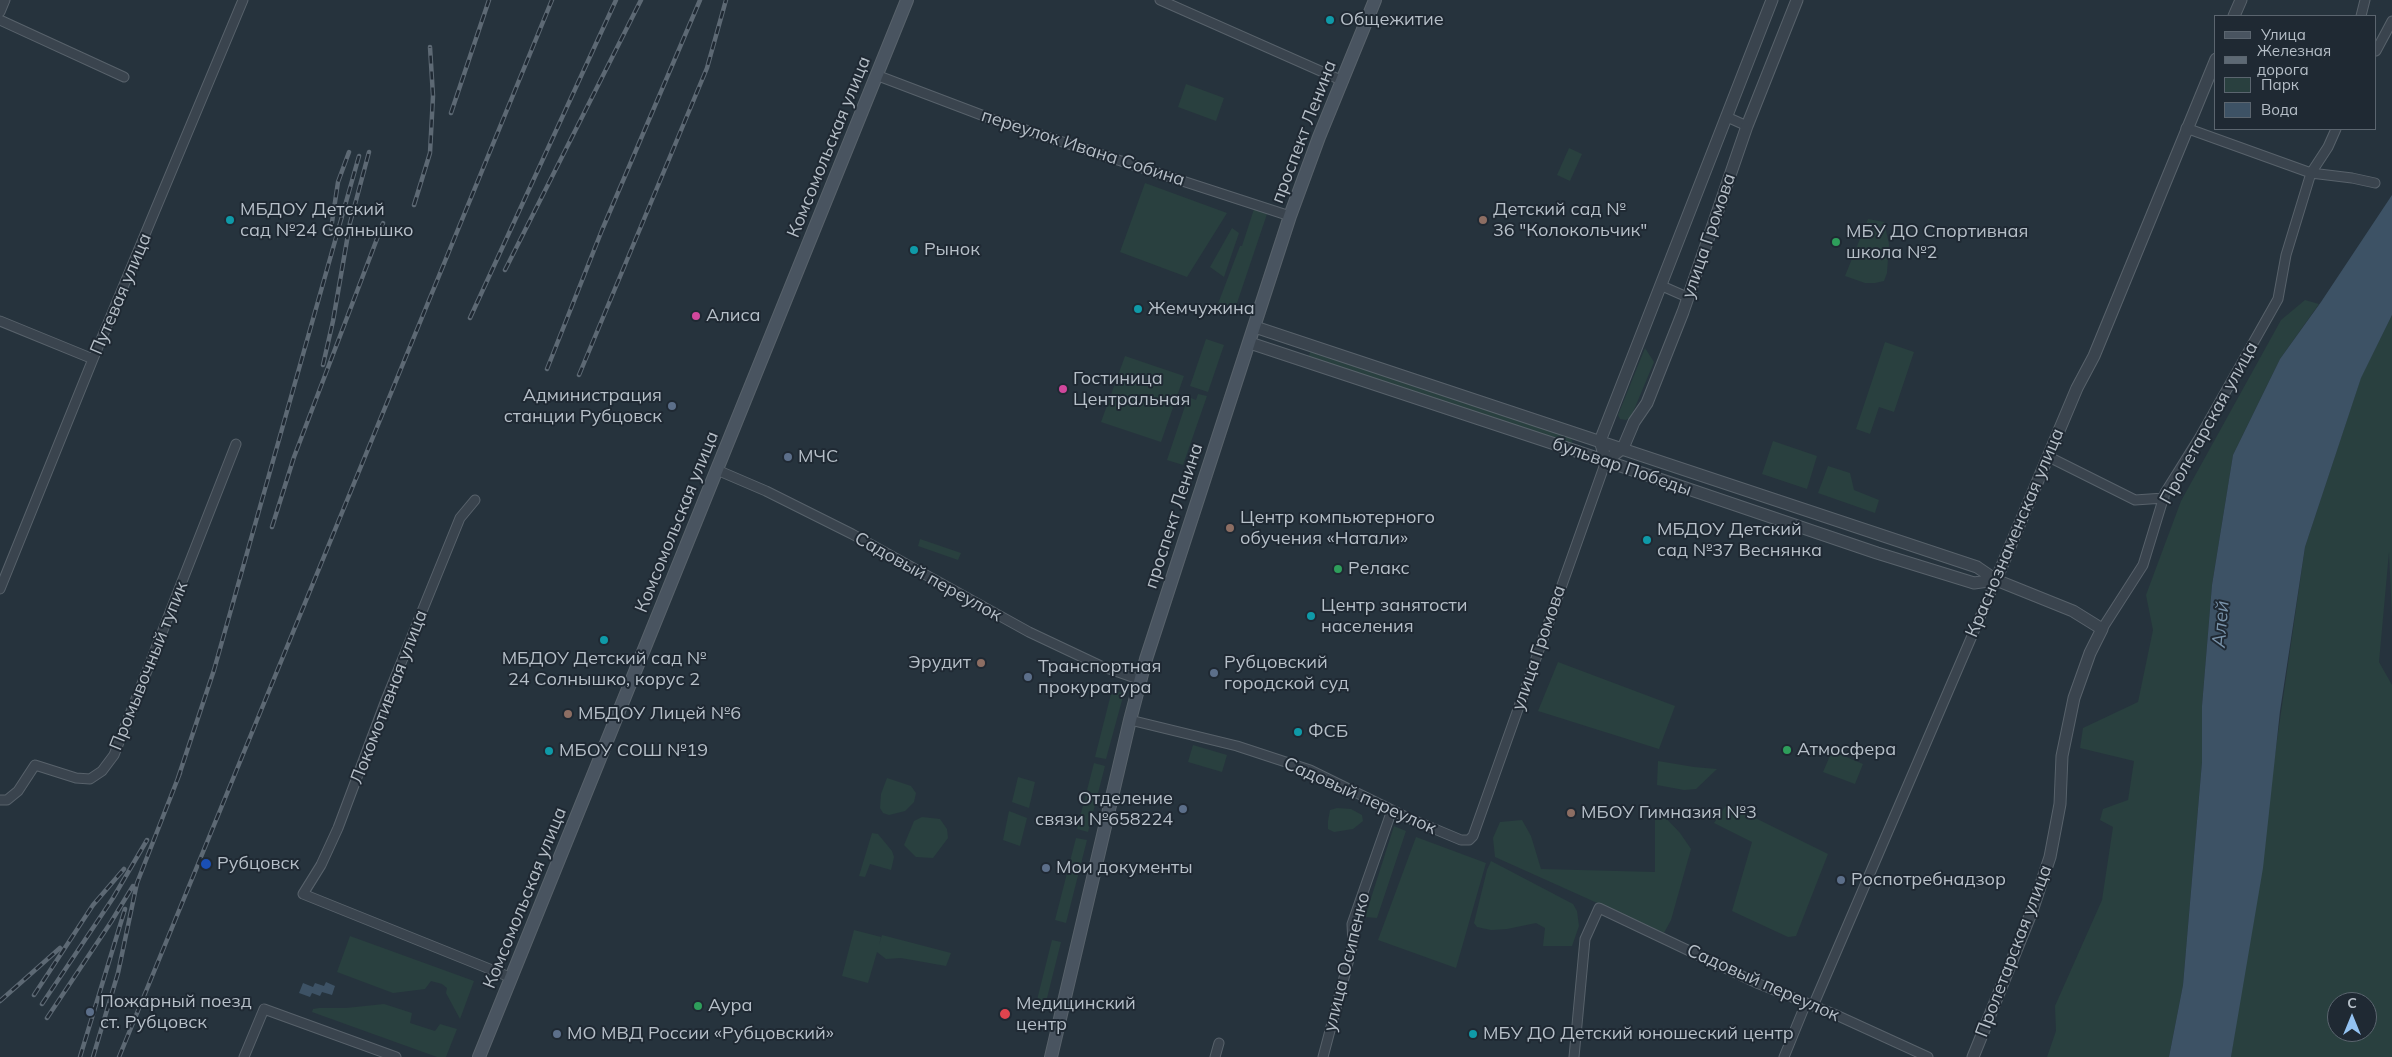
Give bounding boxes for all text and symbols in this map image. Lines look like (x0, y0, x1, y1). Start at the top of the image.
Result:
place label: Общежитие (1340, 9, 1444, 31)
marker: Общежитие (1324, 14, 1336, 26)
legend (2214, 15, 2377, 130)
text: Улица (2261, 25, 2306, 44)
text: Железная дорога (2257, 41, 2331, 79)
street label: Комсомольская улица (783, 53, 875, 241)
street label: проспект Ленина (1267, 57, 1341, 207)
text: Парк (2261, 75, 2299, 94)
text: Вода (2261, 100, 2298, 119)
street label: переулок Ивана Собина (979, 105, 1187, 191)
street label: улица Громова (1678, 171, 1740, 301)
place label: МБДОУ Детский сад №24 Солнышко (240, 199, 414, 242)
place label: Детский сад № 36 "Колокольчик" (1493, 199, 1647, 242)
marker: МБДОУ Детский сад №24 Солнышко (224, 214, 236, 226)
marker: Детский сад № 36 "Колокольчик" (1477, 214, 1489, 226)
place label: МБУ ДО Спортивная школа №2 (1846, 221, 2028, 264)
street label: Путевая улица (86, 230, 156, 358)
marker: МБУ ДО Спортивная школа №2 (1830, 236, 1842, 248)
place label: Рынок (924, 239, 980, 261)
marker: Рынок (908, 244, 920, 256)
place label: Жемчужина (1148, 298, 1255, 320)
marker: Жемчужина (1132, 303, 1144, 315)
place label: Алиса (706, 305, 761, 327)
marker: Алиса (690, 310, 702, 322)
street label: Пролетарская улица (2155, 338, 2263, 508)
place label: Гостиница Центральная (1073, 368, 1190, 410)
marker: Гостиница Центральная (1057, 383, 1069, 395)
place label: Администрация станции Рубцовск (504, 385, 662, 428)
marker: Администрация станции Рубцовск (666, 400, 678, 412)
street label: Краснознаменская улица (1961, 425, 2069, 641)
street label: Комсомольская улица (631, 428, 723, 616)
street label: бульвар Победы (1550, 433, 1694, 501)
street label: проспект Ленина (1140, 441, 1208, 591)
place label: МЧС (798, 446, 838, 468)
marker: МЧС (782, 451, 794, 463)
place label: Центр компьютерного обучения «Натали» (1240, 507, 1435, 550)
place label: МБДОУ Детский сад №37 Веснянка (1657, 519, 1822, 562)
marker: Центр компьютерного обучения «Натали» (1224, 522, 1236, 534)
street label: Садовый переулок (851, 528, 1005, 626)
marker: МБДОУ Детский сад №37 Веснянка (1641, 534, 1653, 546)
place label: Релакс (1348, 558, 1410, 580)
marker: Релакс (1332, 563, 1344, 575)
street label: Промывочный тупик (105, 579, 193, 753)
street label: улица Громова (1508, 583, 1570, 713)
place label: Центр занятости населения (1321, 595, 1467, 638)
water label: Алей (2208, 600, 2234, 648)
street label: Локомотивная улица (346, 607, 432, 787)
marker: Центр занятости населения (1305, 610, 1317, 622)
marker: МБДОУ Детский сад № 24 Солнышко, корус 2 (598, 634, 610, 646)
place label: МБДОУ Детский сад № 24 Солнышко, корус 2 (502, 648, 706, 691)
place label: Эрудит (908, 652, 971, 674)
place label: Рубцовский городской суд (1224, 652, 1349, 694)
place label: Транспортная прокуратура (1038, 656, 1161, 699)
marker: Эрудит (975, 657, 987, 669)
marker: Рубцовский городской суд (1208, 667, 1220, 679)
marker: Транспортная прокуратура (1022, 671, 1034, 683)
place label: МБДОУ Лицей №6 (578, 703, 741, 725)
marker: МБДОУ Лицей №6 (562, 708, 574, 720)
place label: ФСБ (1308, 721, 1348, 743)
marker: ФСБ (1292, 726, 1304, 738)
place label: Атмосфера (1797, 739, 1896, 761)
place label: МБОУ СОШ №19 (559, 740, 708, 762)
marker: Атмосфера (1781, 744, 1793, 756)
marker: МБОУ СОШ №19 (543, 745, 555, 757)
street label: Садовый переулок (1280, 753, 1440, 839)
place label: Отделение связи №658224 (1035, 788, 1173, 831)
place label: МБОУ Гимназия №3 (1581, 802, 1757, 824)
marker: Отделение связи №658224 (1177, 803, 1189, 815)
street label: Комсомольская улица (479, 804, 571, 992)
marker: МБОУ Гимназия №3 (1565, 807, 1577, 819)
place label: Рубцовск (217, 853, 299, 875)
marker: Рубцовск (199, 857, 213, 871)
place label: Мои документы (1056, 857, 1193, 879)
marker: Мои документы (1040, 862, 1052, 874)
street label: Пролетарская улица (1971, 862, 2057, 1040)
place label: Роспотребнадзор (1851, 869, 2006, 891)
marker: Роспотребнадзор (1835, 874, 1847, 886)
street label: улица Осипенко (1319, 890, 1375, 1034)
street label: Садовый переулок (1683, 940, 1843, 1026)
place label: Пожарный поезд ст. Рубцовск (100, 991, 252, 1034)
north arrow (2327, 992, 2377, 1042)
place label: Медицинский центр (1016, 993, 1136, 1036)
text: С (2347, 994, 2357, 1012)
place label: Аура (708, 995, 753, 1017)
marker: Аура (692, 1000, 704, 1012)
marker: Пожарный поезд ст. Рубцовск (84, 1006, 96, 1018)
marker: Медицинский центр (998, 1007, 1012, 1021)
place label: МО МВД России «Рубцовский» (567, 1023, 834, 1045)
place label: МБУ ДО Детский юношеский центр (1483, 1023, 1794, 1045)
marker: МО МВД России «Рубцовский» (551, 1028, 563, 1040)
marker: МБУ ДО Детский юношеский центр (1467, 1028, 1479, 1040)

